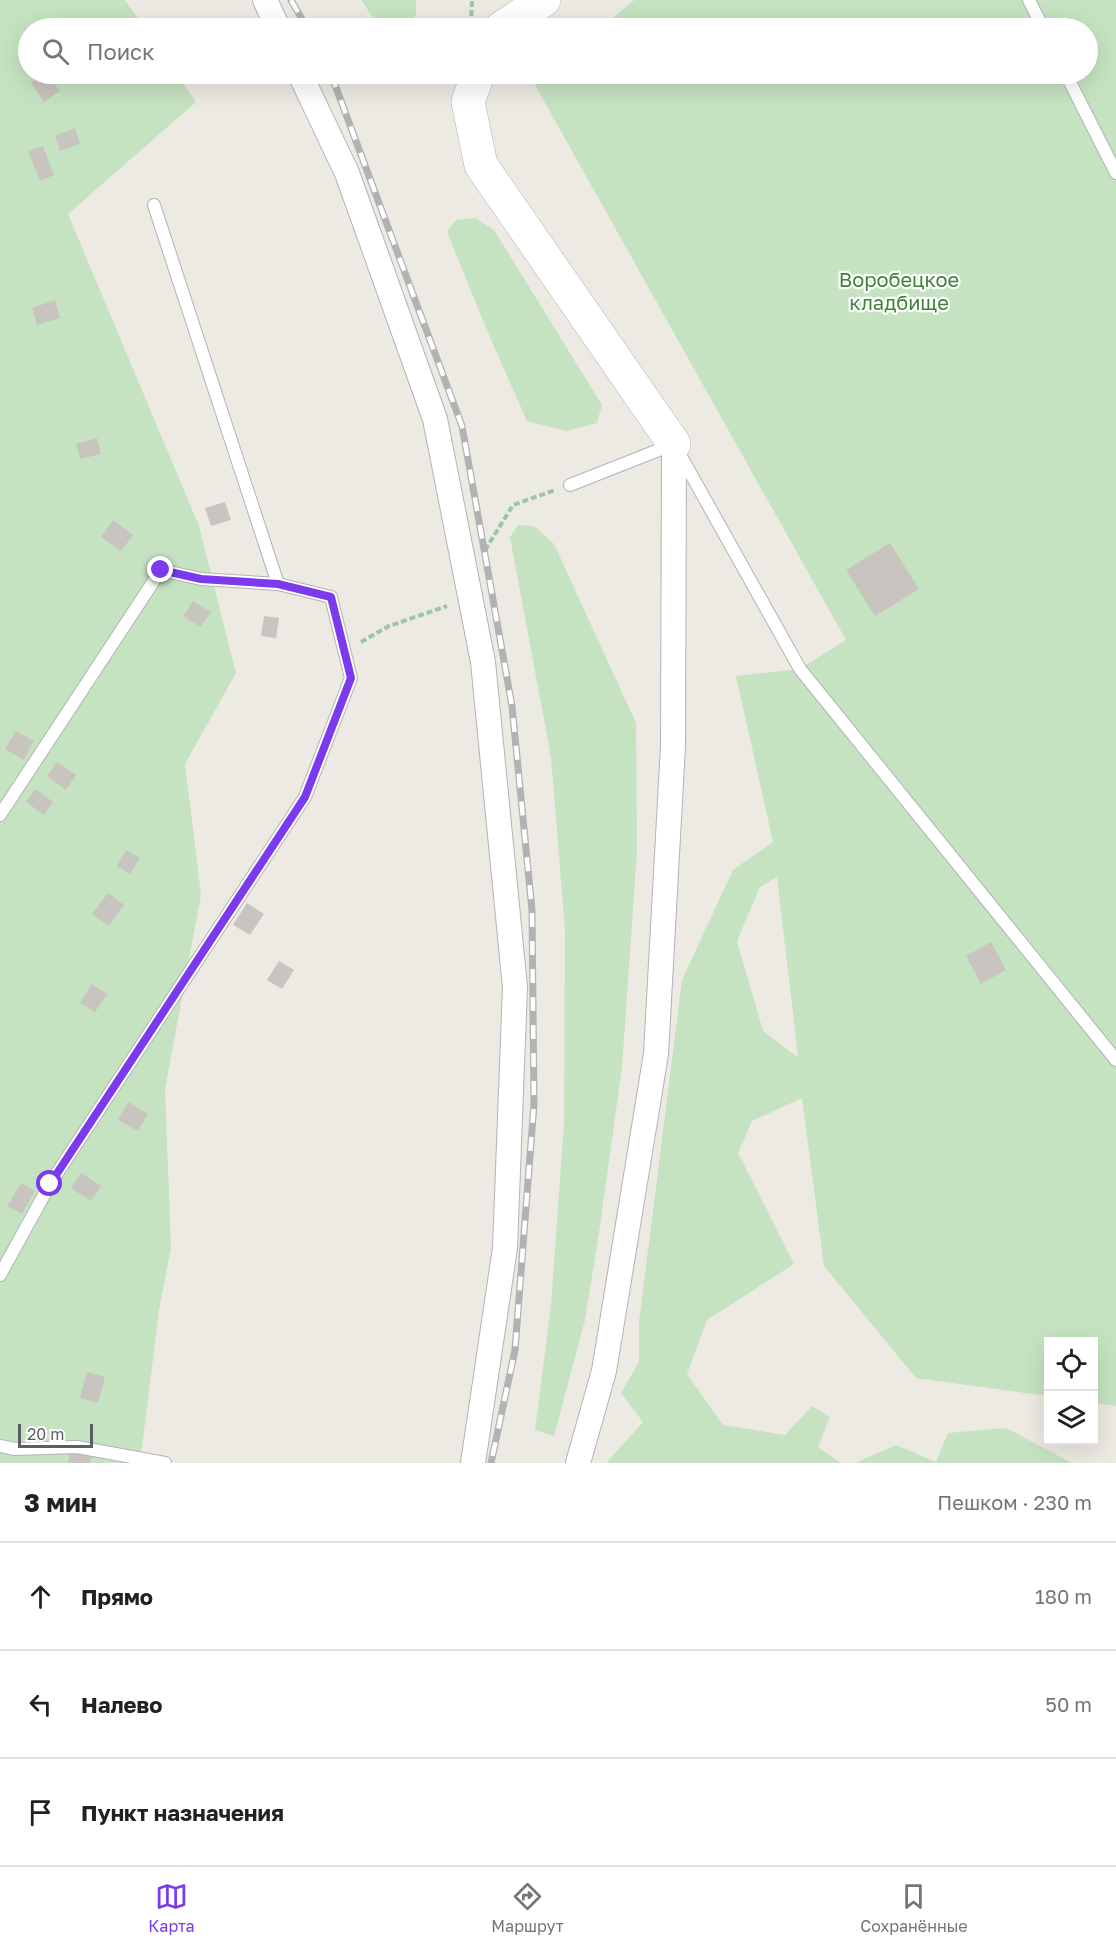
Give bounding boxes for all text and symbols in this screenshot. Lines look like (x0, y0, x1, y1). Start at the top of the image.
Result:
search box (18, 18, 1098, 84)
icon: search (39, 35, 72, 68)
text: Поиск (87, 38, 155, 65)
park label: Воробецкое кладбище (839, 267, 959, 314)
route end (147, 556, 173, 582)
route start (36, 1170, 62, 1196)
map controls (1044, 1337, 1098, 1445)
button: locate (1044, 1337, 1098, 1391)
button: layers (1044, 1391, 1098, 1445)
scale bar (18, 1421, 93, 1448)
text: 20 m (27, 1424, 64, 1444)
text: 3 мин (24, 1487, 97, 1518)
text: Пешком · 230 m (937, 1490, 1092, 1514)
icon: ahead (24, 1580, 57, 1613)
text: Прямо (81, 1583, 153, 1610)
text: 180 m (1035, 1584, 1092, 1608)
icon: left (24, 1688, 57, 1721)
text: Налево (81, 1691, 163, 1718)
text: 50 m (1045, 1692, 1092, 1716)
icon: arrive (24, 1796, 57, 1829)
text: Пункт назначения (81, 1799, 284, 1826)
tab: Карта (148, 1880, 195, 1936)
tab: Маршрут (491, 1880, 564, 1936)
tab: Сохранённые (860, 1880, 968, 1936)

